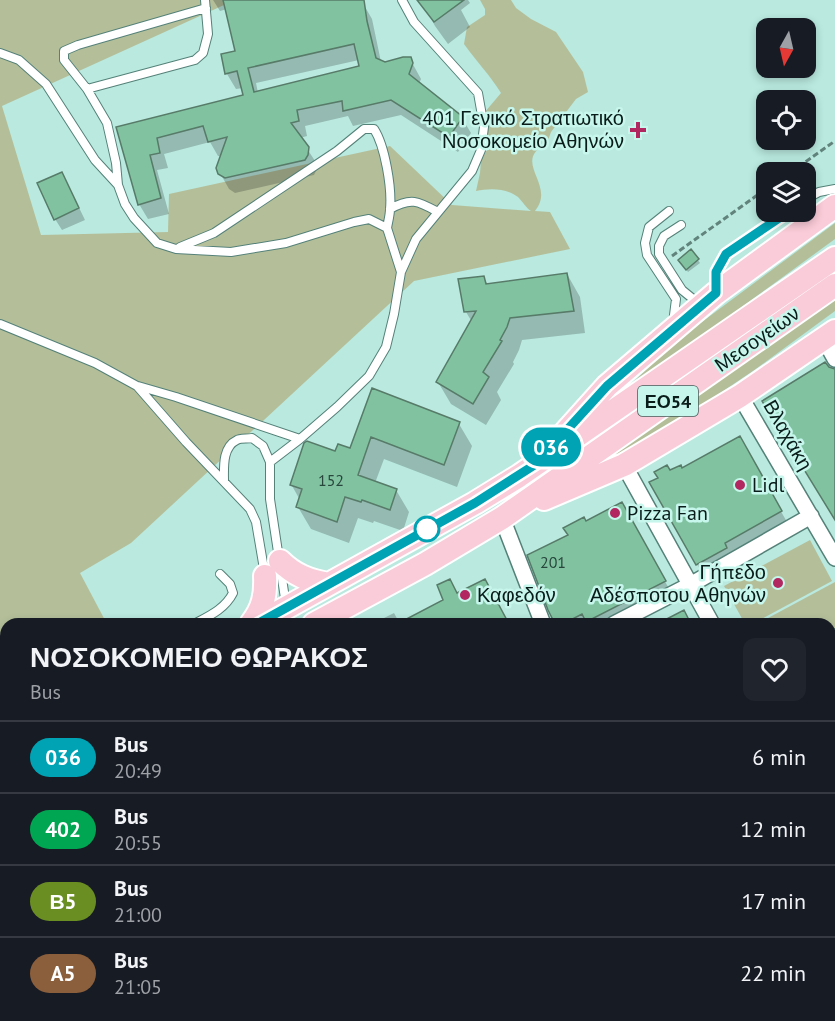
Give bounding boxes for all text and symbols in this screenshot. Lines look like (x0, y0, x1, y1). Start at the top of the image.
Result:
north arrow (756, 18, 816, 78)
map controls (756, 18, 816, 222)
button: locate (756, 90, 816, 150)
place label: 401 Γενικό Στρατιωτικό Νοσοκομείο Αθηνών (422, 105, 624, 154)
marker: 401 Γενικό Στρατιωτικό Νοσοκομείο Αθηνών (629, 121, 647, 139)
button: layers (756, 162, 816, 222)
street label: Μεσογείων (709, 300, 805, 378)
road number: ΕΟ54 (638, 386, 698, 416)
street label: Βλαχάκη (757, 395, 819, 475)
line badge: 036 (516, 428, 586, 466)
text: 036 (533, 434, 569, 461)
house number: 152 (318, 470, 344, 490)
place label: Lidl (752, 472, 784, 498)
marker: Lidl (733, 478, 747, 492)
place label: Pizza Fan (627, 500, 708, 526)
marker: Pizza Fan (608, 506, 622, 520)
unlabelled marker (414, 516, 440, 542)
house number: 201 (540, 552, 566, 572)
place label: Γήπεδο Αδέσποτου Αθηνών (590, 559, 766, 608)
marker: Γήπεδο Αδέσποτου Αθηνών (771, 576, 785, 590)
place label: Καφεδόν (477, 582, 556, 608)
marker: Καφεδόν (458, 588, 472, 602)
text: ΝΟΣΟΚΟΜΕΙΟ ΘΩΡΑΚΟΣ (30, 638, 368, 675)
button: heart (743, 638, 806, 701)
text: Bus (30, 679, 61, 705)
text: Bus (114, 730, 148, 758)
text: 6 min (752, 743, 806, 771)
text: 036 (45, 744, 81, 771)
text: 20:49 (114, 758, 162, 784)
text: Bus (114, 802, 148, 830)
text: 12 min (740, 815, 806, 843)
text: 402 (45, 816, 81, 843)
text: 20:55 (114, 830, 162, 856)
text: Bus (114, 874, 148, 902)
text: 17 min (742, 887, 806, 915)
text: Β5 (49, 888, 77, 915)
text: 21:00 (114, 902, 162, 928)
text: Bus (114, 946, 148, 974)
text: 22 min (740, 959, 806, 987)
text: A5 (51, 960, 75, 987)
text: 21:05 (114, 974, 162, 1000)

